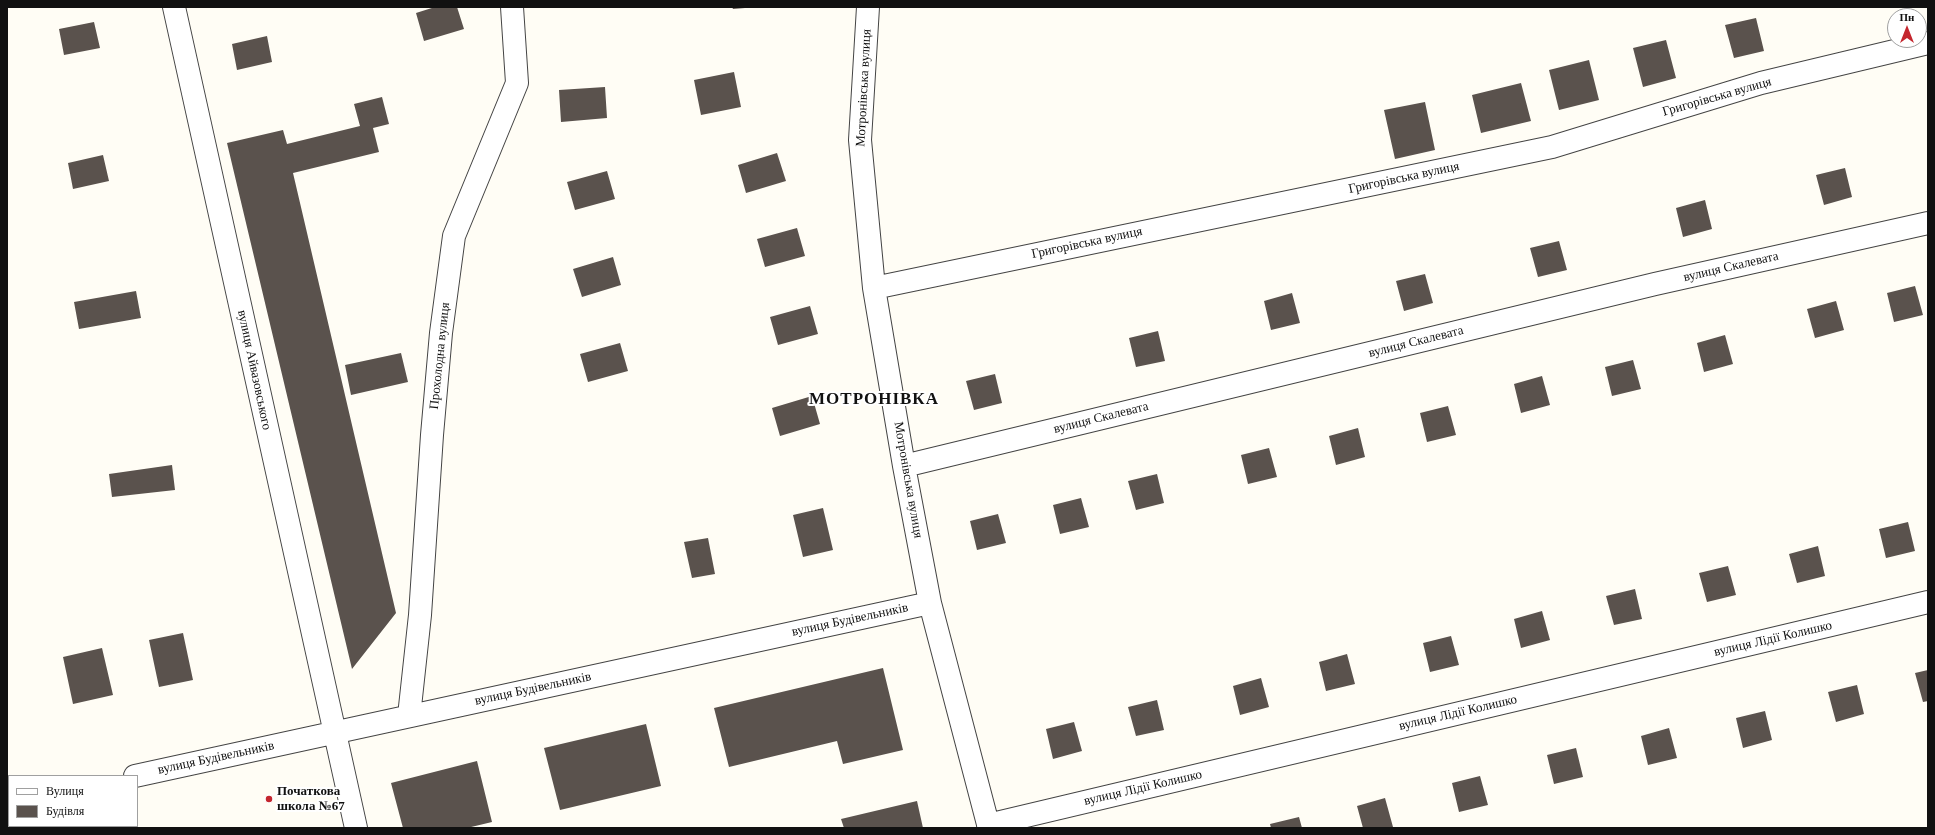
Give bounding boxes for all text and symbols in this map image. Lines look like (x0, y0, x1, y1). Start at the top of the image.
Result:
north arrow (1887, 8, 1927, 48)
text: Пн (1900, 11, 1914, 23)
street label: Мотронівська вулиця (853, 29, 875, 147)
street label: Григорівська вулиця (1661, 74, 1773, 120)
street label: Григорівська вулиця (1347, 159, 1461, 197)
street label: Григорівська вулиця (1030, 224, 1144, 262)
street label: вулиця Скалевата (1682, 248, 1780, 286)
street label: Прохолодна вулиця (427, 302, 453, 410)
street label: вулиця Айвазовського (234, 309, 274, 431)
street label: вулиця Скалевата (1367, 323, 1465, 361)
district label: МОТРОНІВКА (809, 390, 939, 410)
street label: вулиця Скалевата (1052, 399, 1150, 437)
street label: Мотронівська вулиця (890, 421, 926, 539)
street label: вулиця Будівельників (790, 600, 910, 640)
street label: вулиця Лідії Колишко (1712, 618, 1834, 660)
street label: вулиця Будівельників (473, 669, 593, 709)
street label: вулиця Лідії Колишко (1397, 692, 1519, 734)
street label: вулиця Будівельників (156, 738, 276, 778)
street label: вулиця Лідії Колишко (1082, 767, 1204, 809)
legend (8, 775, 138, 827)
text: Вулиця (46, 784, 84, 798)
place label: Початкова школа №67 (277, 784, 345, 815)
marker: Початкова школа №67 (264, 794, 274, 804)
text: Будівля (46, 804, 84, 818)

